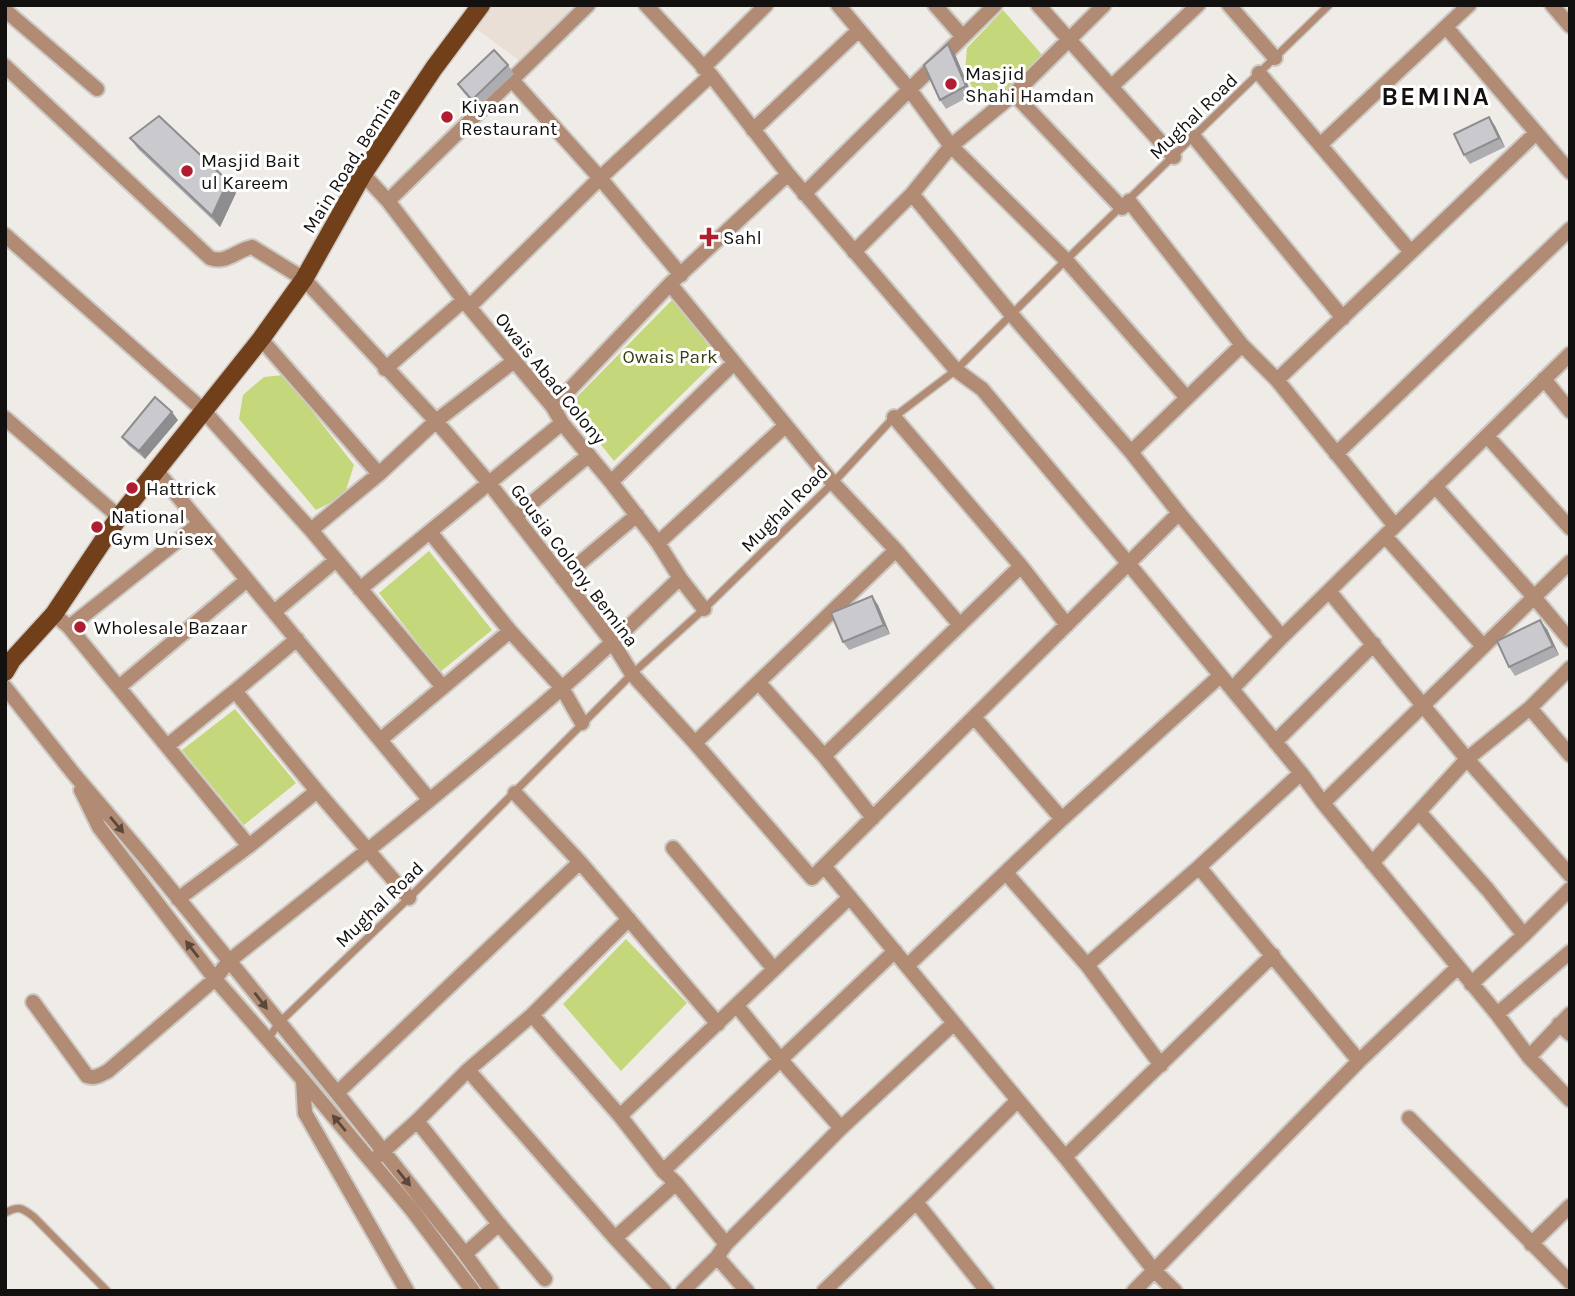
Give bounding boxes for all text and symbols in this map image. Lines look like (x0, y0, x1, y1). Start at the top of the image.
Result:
place label: Masjid Shahi Hamdan (965, 63, 1094, 107)
street label: Mughal Road (1145, 69, 1242, 164)
marker: Masjid Shahi Hamdan (943, 76, 959, 92)
district label: BEMINA (1381, 81, 1491, 112)
street label: Main Road, Bemina (298, 84, 406, 237)
place label: Kiyaan Restaurant (461, 96, 557, 140)
marker: Kiyaan Restaurant (439, 109, 455, 125)
place label: Masjid Bait ul Kareem (201, 150, 300, 194)
marker: Masjid Bait ul Kareem (179, 163, 195, 179)
place label: Sahl (723, 227, 762, 249)
marker: Sahl (701, 229, 717, 245)
street label: Owais Abad Colony (490, 308, 610, 449)
park label: Owais Park (622, 346, 718, 368)
street label: Mughal Road (737, 461, 833, 557)
place label: Hattrick (146, 478, 217, 500)
marker: Hattrick (124, 480, 140, 496)
street label: Gousia Colony, Bemina (506, 480, 643, 651)
place label: National Gym Unisex (111, 506, 214, 550)
marker: National Gym Unisex (89, 519, 105, 535)
place label: Wholesale Bazaar (94, 617, 247, 639)
marker: Wholesale Bazaar (72, 619, 88, 635)
one-way arrow (109, 816, 125, 834)
street label: Mughal Road (331, 857, 428, 952)
one-way arrow (186, 940, 200, 958)
one-way arrow (254, 992, 268, 1010)
one-way arrow (332, 1114, 347, 1131)
one-way arrow (396, 1170, 411, 1187)

